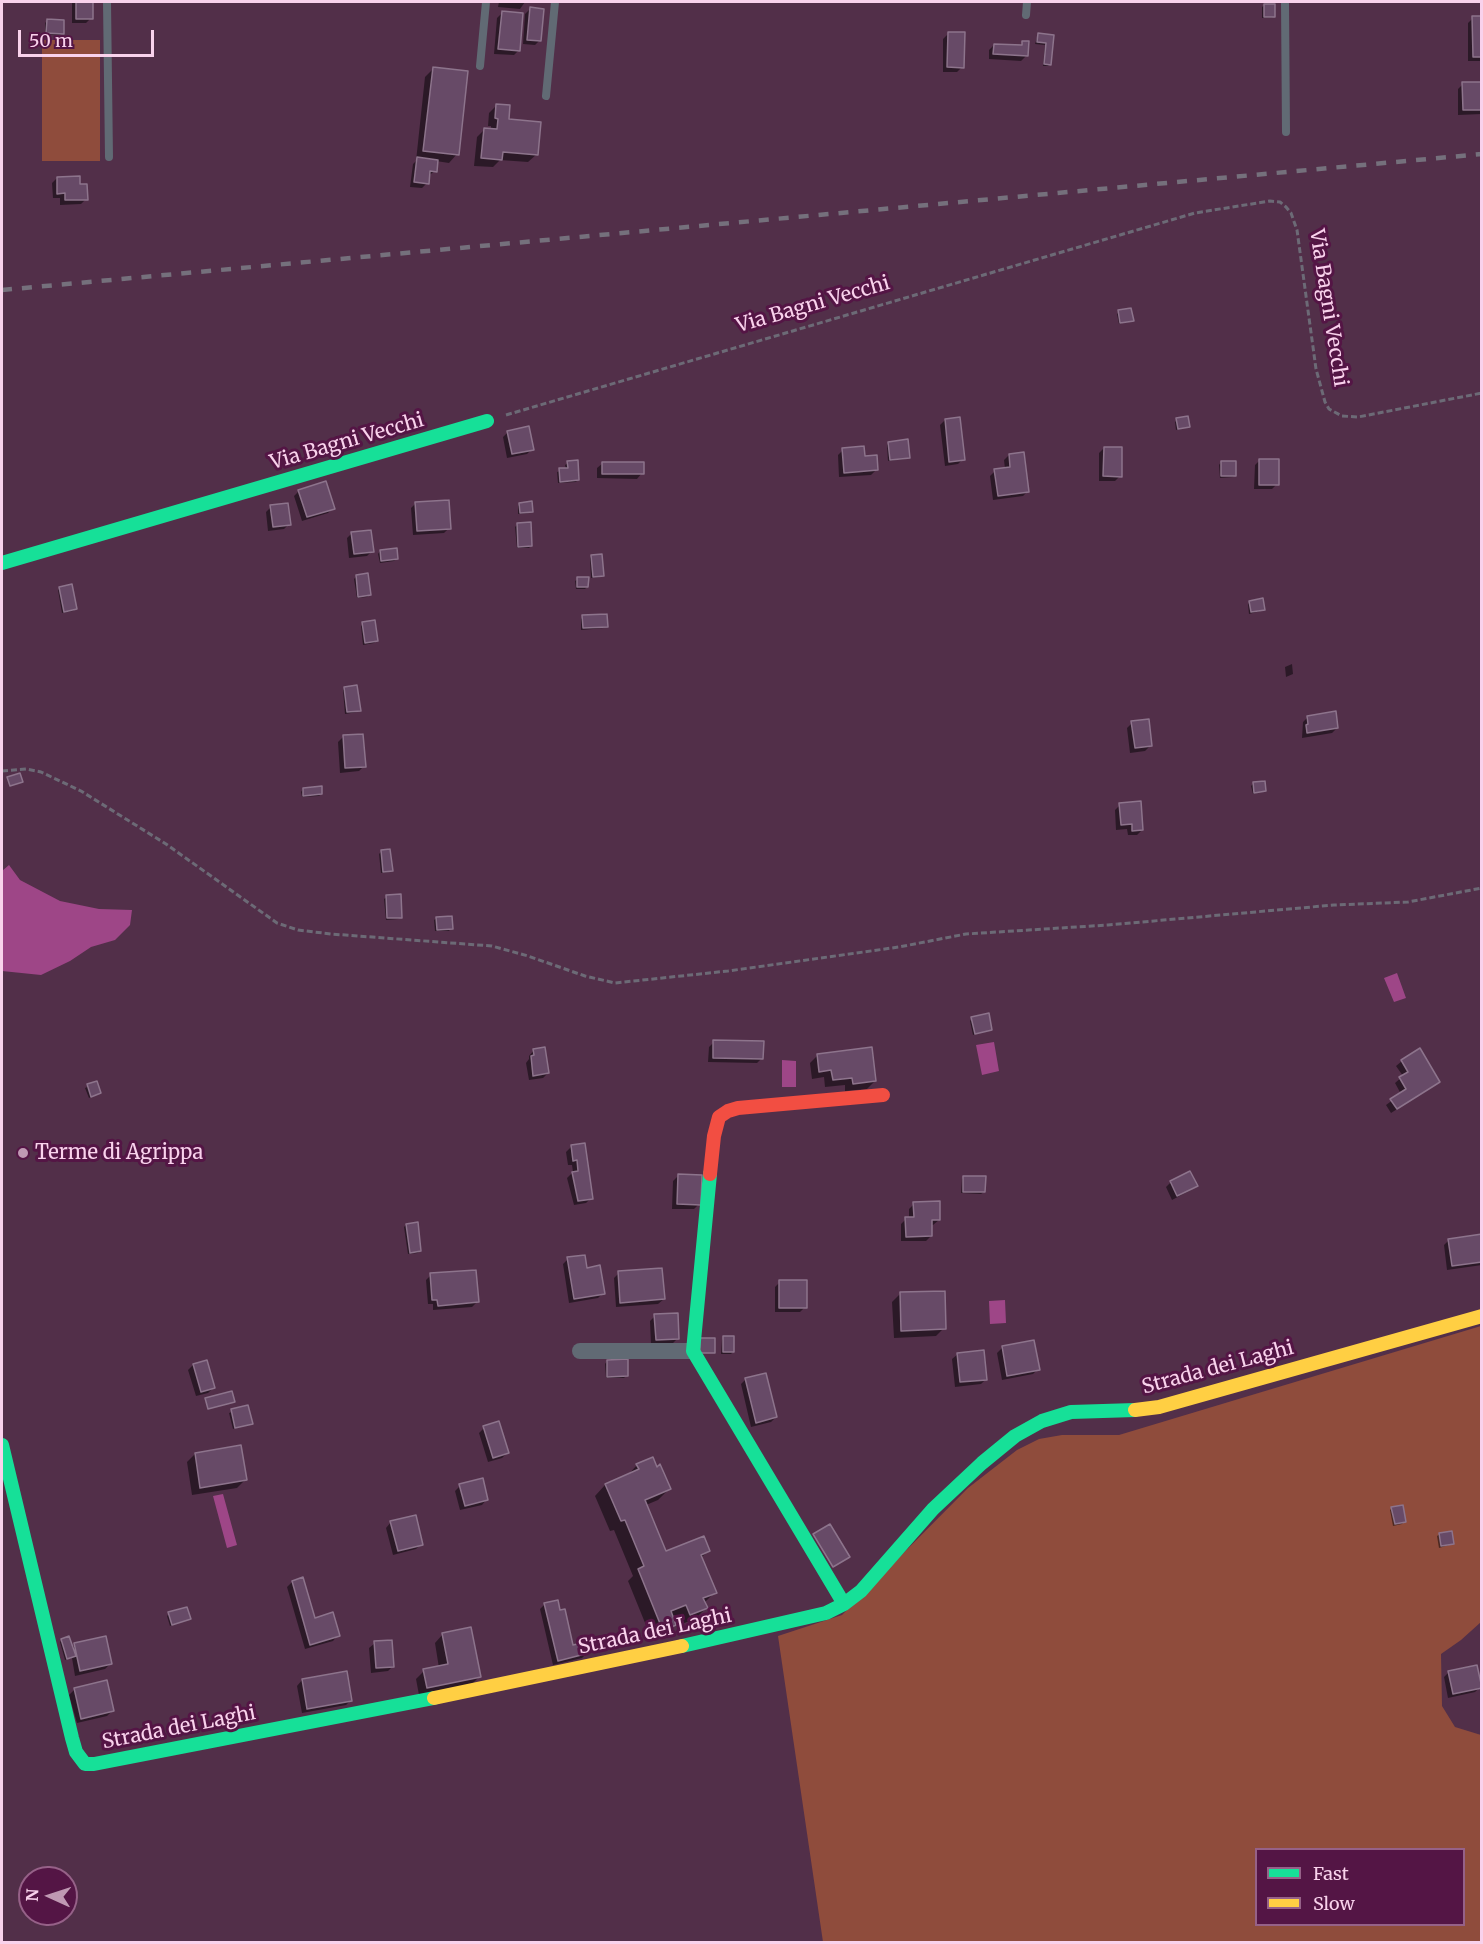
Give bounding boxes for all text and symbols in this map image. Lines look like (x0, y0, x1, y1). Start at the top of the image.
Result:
scale bar (21, 18, 158, 56)
text: 50 m (29, 29, 73, 52)
street label: Via Bagni Vecchi (1304, 228, 1352, 388)
street label: Via Bagni Vecchi (733, 272, 893, 338)
street label: Via Bagni Vecchi (267, 409, 427, 475)
place label: Terme di Agrippa (35, 1141, 203, 1165)
marker: Terme di Agrippa (16, 1146, 30, 1160)
street label: Strada dei Laghi (1140, 1336, 1296, 1400)
street label: Strada dei Laghi (576, 1604, 734, 1660)
street label: Strada dei Laghi (100, 1701, 258, 1755)
legend (1255, 1848, 1465, 1926)
text: Fast (1313, 1862, 1349, 1885)
north arrow (18, 1866, 78, 1926)
text: N (22, 1888, 42, 1902)
text: Slow (1313, 1892, 1355, 1915)

